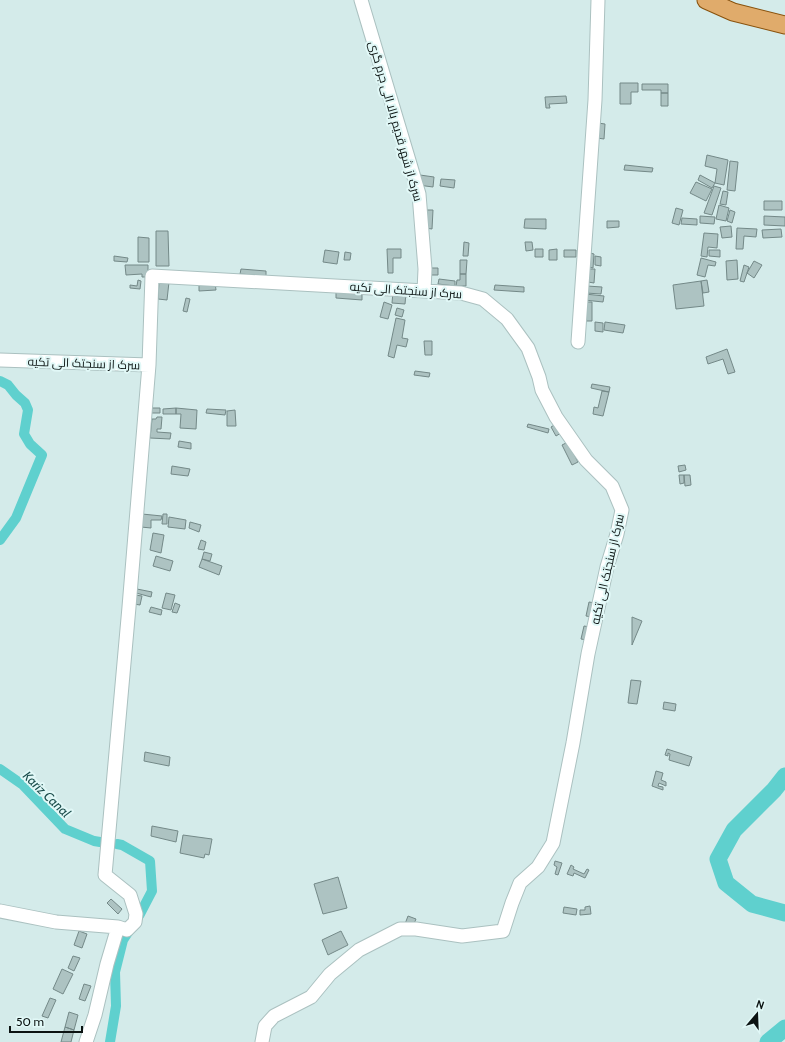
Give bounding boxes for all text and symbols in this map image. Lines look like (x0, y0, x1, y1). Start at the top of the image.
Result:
street label: سرک از شهر قدیم بالا الی جرم گری (365, 39, 426, 203)
street label: سرک از سنجتک الی تکیه (349, 279, 463, 301)
street label: سرک از سنجتک الی تکیه (27, 354, 141, 372)
street label: سرک از سنجتک الی تکیه (587, 512, 627, 626)
water label: Kariz Canal (20, 767, 74, 821)
north arrow (737, 994, 777, 1034)
text: N (754, 997, 766, 1012)
scale bar (10, 1008, 82, 1034)
text: 50 m (16, 1014, 44, 1029)

